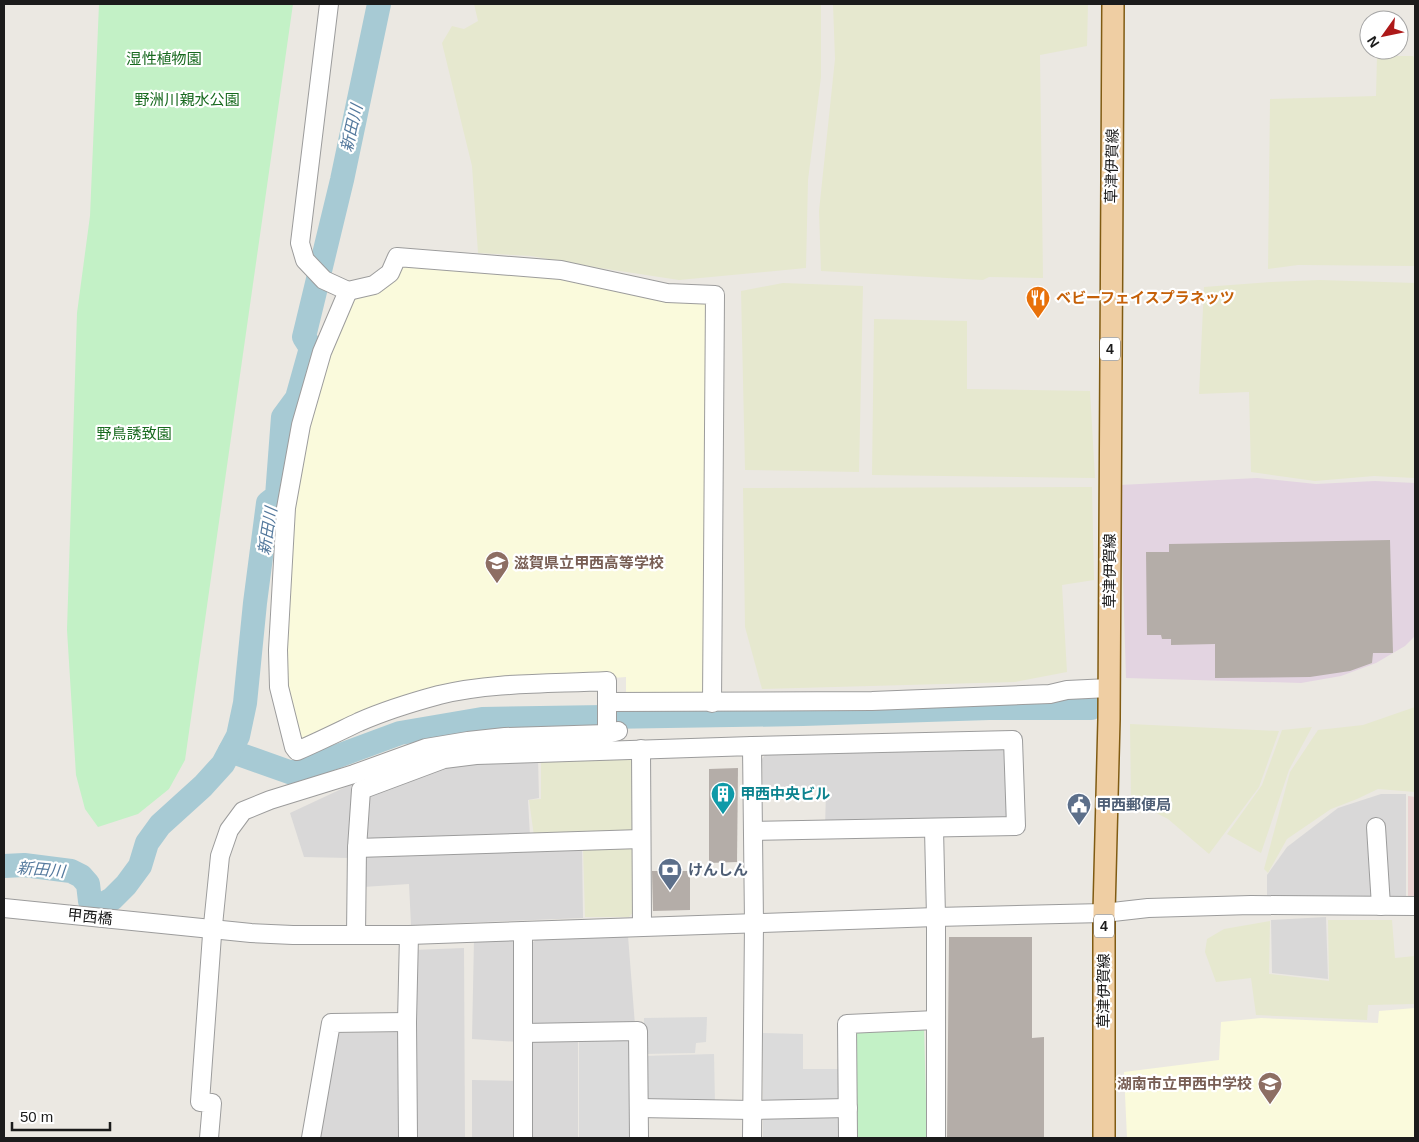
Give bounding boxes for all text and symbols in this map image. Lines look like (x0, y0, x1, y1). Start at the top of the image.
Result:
north arrow (1359, 10, 1409, 60)
text: N (1364, 33, 1383, 51)
park label: 湿性植物園 (126, 50, 202, 67)
park label: 野洲川親水公園 (134, 91, 240, 108)
water label: 新田川 (338, 101, 366, 153)
street label: 草津伊賀線 (1102, 128, 1121, 204)
restaurant icon: ベビーフェイスプラネッツ (1025, 285, 1051, 319)
place label: ベビーフェイスプラネッツ (1056, 289, 1235, 306)
road number: 4 (1100, 338, 1120, 360)
park label: 野鳥誘致園 (96, 425, 172, 442)
water label: 新田川 (255, 504, 280, 556)
street label: 草津伊賀線 (1101, 533, 1118, 609)
school or university icon: 滋賀県立甲西高等学校 (484, 550, 510, 584)
place label: 滋賀県立甲西高等学校 (514, 554, 664, 571)
building icon: 甲西中央ビル (710, 781, 736, 815)
place label: 甲西中央ビル (740, 785, 830, 802)
public building icon: 甲西郵便局 (1066, 792, 1092, 826)
place label: 甲西郵便局 (1096, 796, 1171, 813)
bank icon: けんしん (657, 857, 683, 891)
water label: 新田川 (16, 859, 68, 880)
place label: けんしん (688, 861, 748, 878)
street label: 甲西橋 (67, 906, 113, 927)
road number: 4 (1094, 914, 1114, 938)
street label: 草津伊賀線 (1095, 953, 1112, 1029)
school or university icon: 湖南市立甲西中学校 (1257, 1071, 1283, 1105)
place label: 湖南市立甲西中学校 (1117, 1075, 1252, 1092)
scale bar (12, 1100, 110, 1132)
text: 50 m (20, 1108, 53, 1125)

